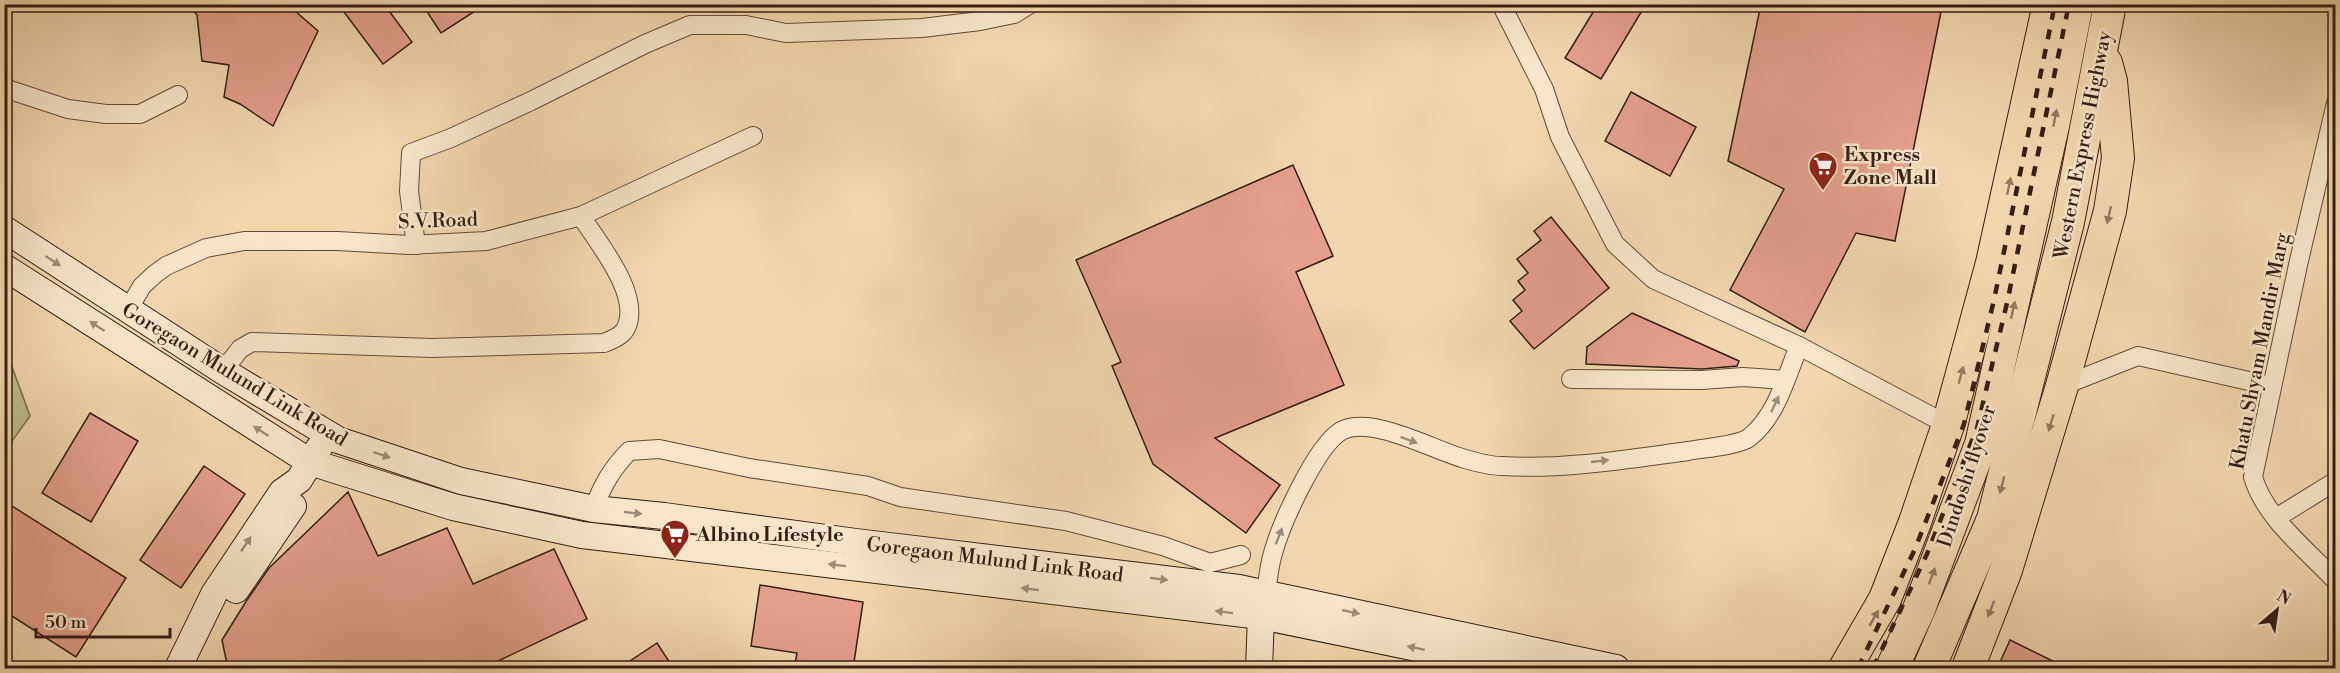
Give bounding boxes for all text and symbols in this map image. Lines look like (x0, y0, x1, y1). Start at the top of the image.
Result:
street label: Western Express Highway (2049, 29, 2118, 263)
one-way arrow (2051, 108, 2060, 127)
place label: Express Zone Mall (1844, 143, 1937, 191)
supermarket icon: Express Zone Mall (1807, 150, 1839, 192)
one-way arrow (2004, 177, 2014, 196)
one-way arrow (2103, 206, 2113, 225)
street label: S.V.Road (398, 208, 479, 235)
street label: Khatu Shyam Mandir Marg (2225, 230, 2296, 472)
one-way arrow (45, 255, 61, 267)
street label: Goregaon Mulund Link Road (117, 298, 352, 453)
one-way arrow (2008, 300, 2018, 319)
one-way arrow (89, 321, 105, 332)
one-way arrow (1957, 366, 1967, 385)
one-way arrow (1770, 394, 1780, 412)
street label: Dindoshi flyover (1933, 402, 2002, 551)
one-way arrow (2046, 414, 2055, 432)
one-way arrow (253, 426, 269, 437)
one-way arrow (1401, 435, 1419, 445)
one-way arrow (373, 451, 391, 460)
one-way arrow (1591, 456, 1610, 466)
one-way arrow (1997, 476, 2007, 494)
one-way arrow (623, 508, 642, 518)
supermarket icon: Albino Lifestyle (659, 518, 691, 560)
place label: Albino Lifestyle (695, 523, 844, 548)
one-way arrow (1274, 527, 1284, 545)
street label: Goregaon Mulund Link Road (865, 532, 1125, 589)
one-way arrow (240, 536, 251, 552)
one-way arrow (827, 561, 846, 570)
one-way arrow (1927, 567, 1937, 585)
one-way arrow (1150, 574, 1169, 584)
north arrow (2247, 580, 2307, 640)
one-way arrow (1021, 584, 1040, 593)
text: N (2273, 586, 2294, 610)
one-way arrow (1986, 600, 1995, 618)
scale bar (36, 601, 170, 639)
one-way arrow (1214, 607, 1233, 617)
one-way arrow (1342, 607, 1361, 617)
one-way arrow (1869, 610, 1880, 626)
text: 50 m (45, 611, 87, 634)
one-way arrow (1406, 643, 1425, 652)

